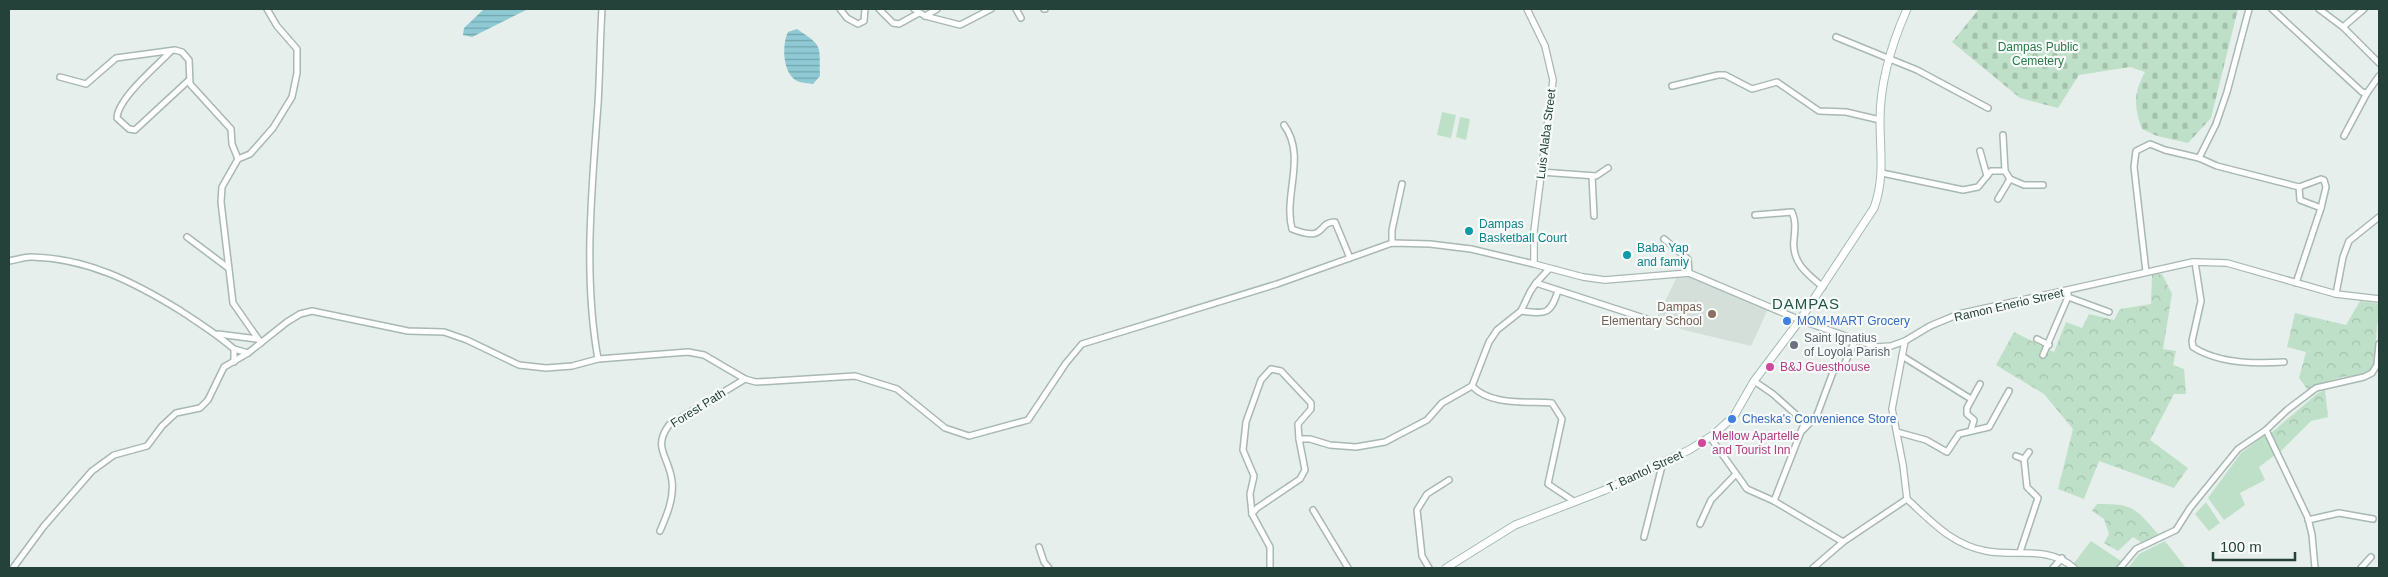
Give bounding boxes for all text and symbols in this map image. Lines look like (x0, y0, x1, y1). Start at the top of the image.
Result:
park label: Dampas Public Cemetery (1998, 40, 2078, 68)
street label: Luis Alaba Street (1534, 87, 1559, 180)
place label: Dampas Basketball Court (1479, 217, 1568, 245)
marker: Dampas Basketball Court (1463, 225, 1475, 237)
place label: Baba Yap and famiy (1637, 241, 1689, 269)
marker: Baba Yap and famiy (1621, 249, 1633, 261)
street label: Ramon Enerio Street (1953, 285, 2066, 324)
district label: DAMPAS (1772, 295, 1840, 312)
place label: Dampas Elementary School (1601, 300, 1702, 328)
marker: Dampas Elementary School (1706, 308, 1718, 320)
place label: MOM-MART Grocery (1797, 314, 1910, 328)
marker: MOM-MART Grocery (1781, 315, 1793, 327)
place label: Saint Ignatius of Loyola Parish (1804, 331, 1890, 359)
marker: Saint Ignatius of Loyola Parish (1788, 339, 1800, 351)
place label: B&J Guesthouse (1780, 360, 1870, 374)
marker: B&J Guesthouse (1764, 361, 1776, 373)
street label: Forest Path (668, 386, 728, 430)
place label: Cheska's Convenience Store (1742, 412, 1897, 426)
marker: Cheska's Convenience Store (1726, 413, 1738, 425)
place label: Mellow Apartelle and Tourist Inn (1712, 429, 1800, 457)
marker: Mellow Apartelle and Tourist Inn (1696, 437, 1708, 449)
street label: T. Bantol Street (1605, 447, 1686, 495)
scale bar (2213, 530, 2296, 562)
text: 100 m (2220, 538, 2262, 555)

